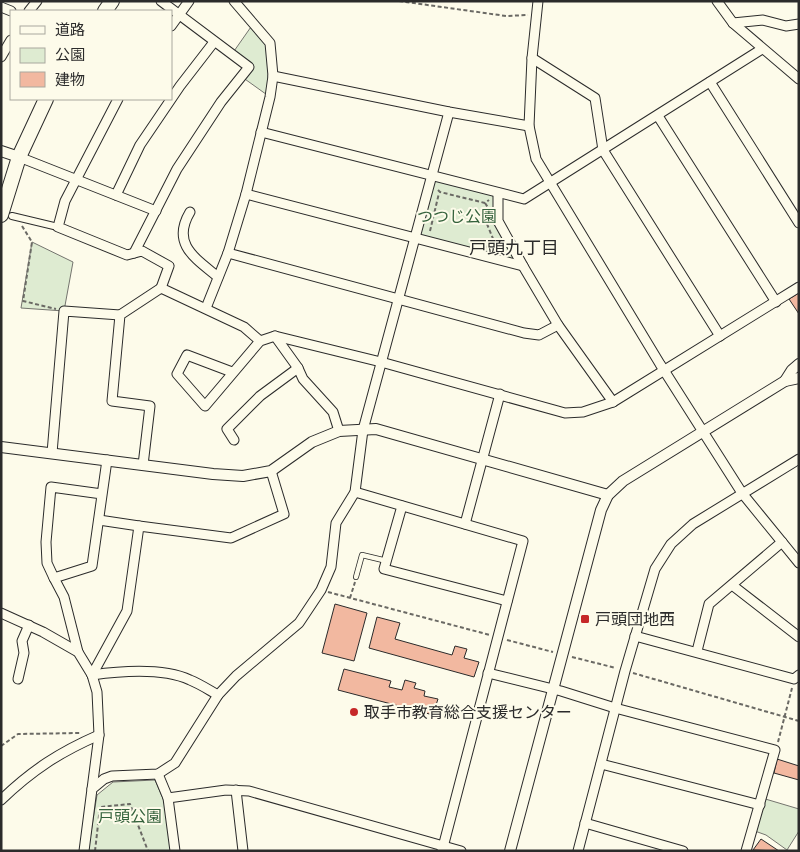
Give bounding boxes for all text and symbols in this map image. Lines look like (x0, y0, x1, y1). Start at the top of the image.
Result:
legend (10, 10, 172, 100)
text: 道路 (55, 20, 85, 39)
text: 公園 (55, 45, 85, 64)
text: 建物 (55, 70, 85, 89)
park label: つつじ公園 (417, 206, 497, 226)
district label: 戸頭九丁目 (469, 237, 559, 258)
place label: 戸頭団地西 (595, 609, 675, 629)
marker: 戸頭団地西 (579, 613, 591, 625)
place label: 取手市教育総合支援センター (364, 702, 572, 722)
marker: 取手市教育総合支援センター (348, 706, 360, 718)
park label: 戸頭公園 (98, 806, 162, 826)

